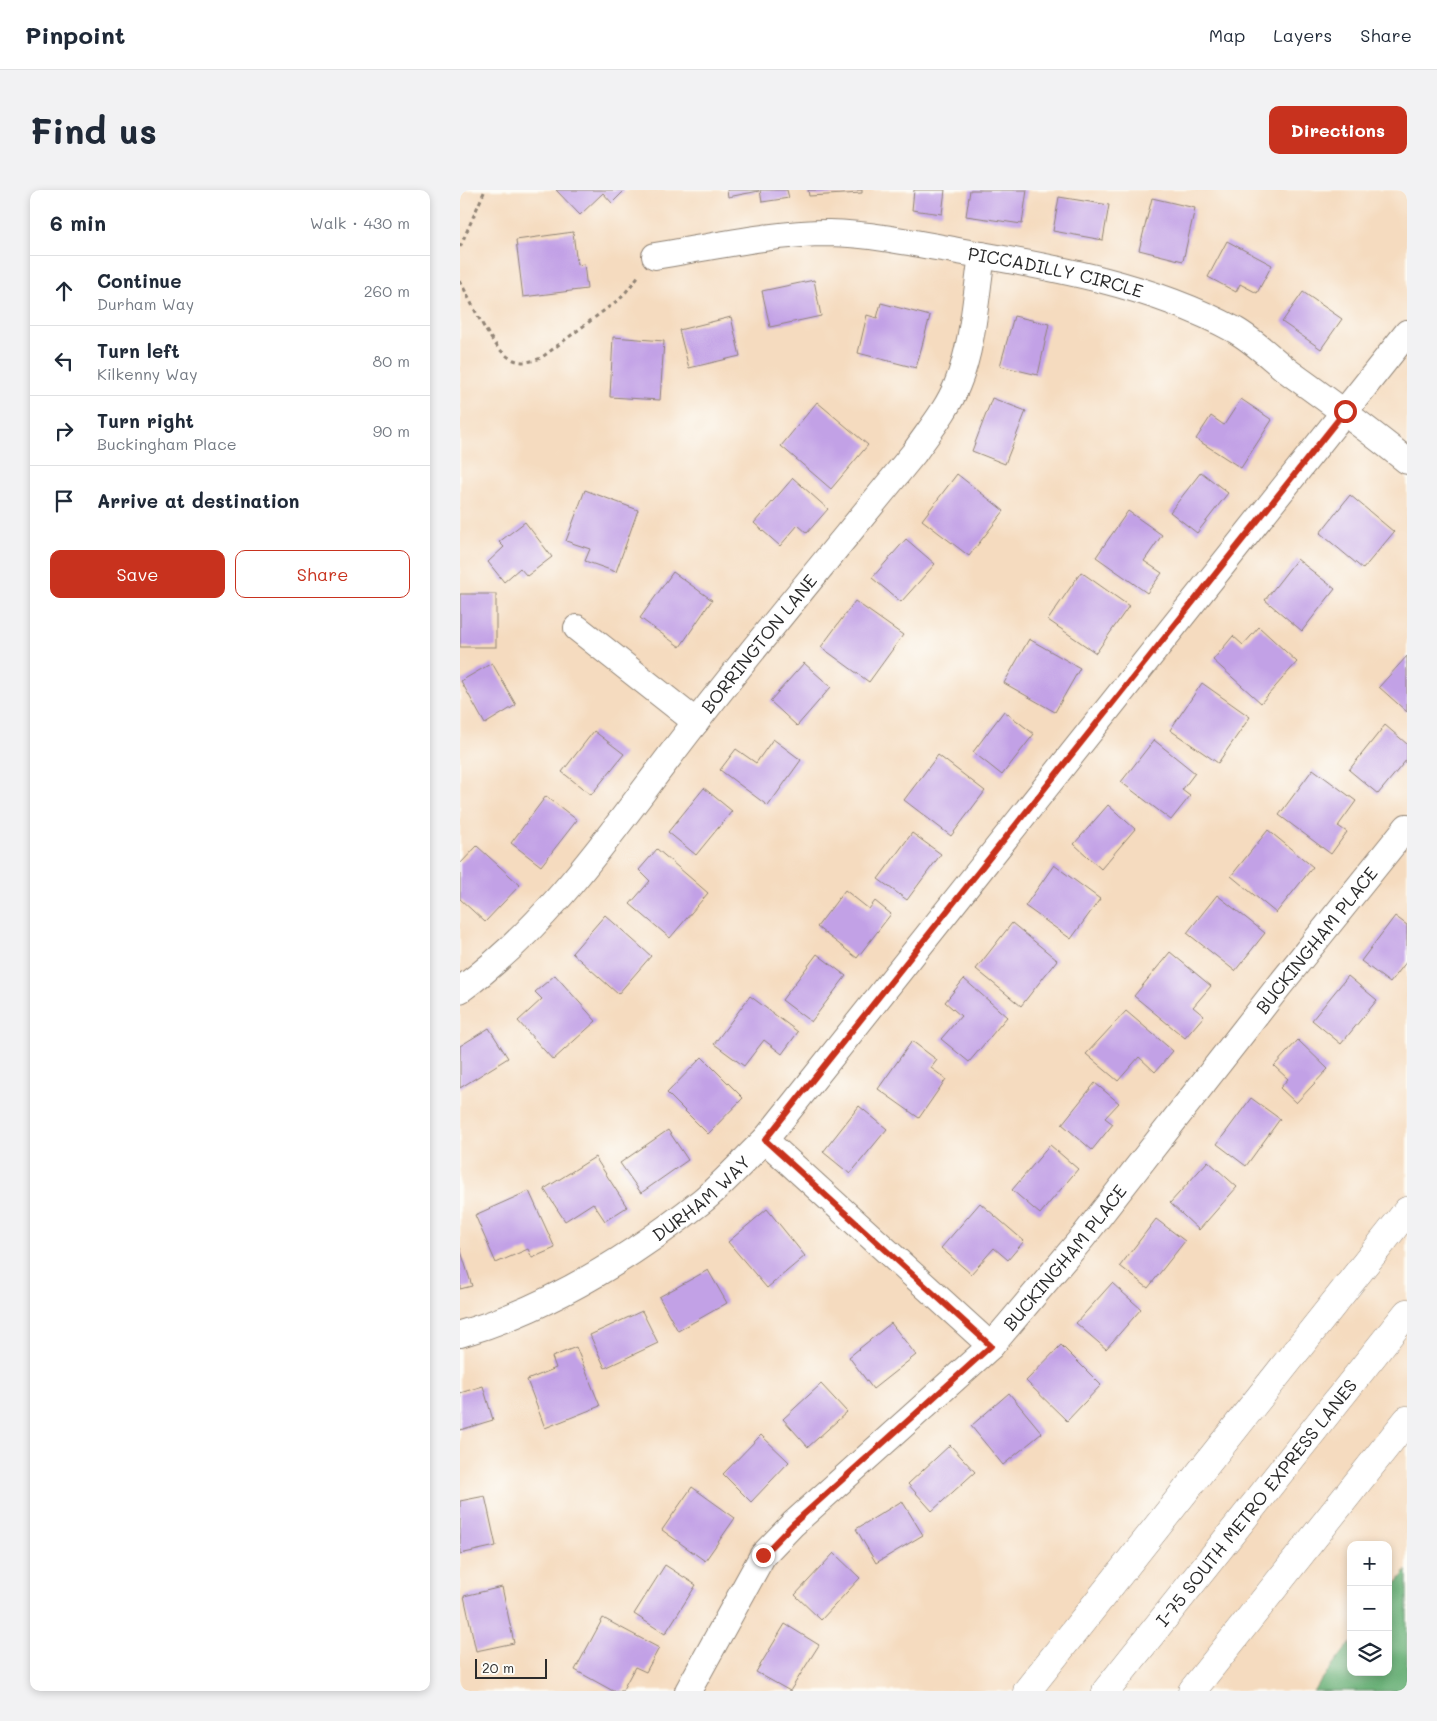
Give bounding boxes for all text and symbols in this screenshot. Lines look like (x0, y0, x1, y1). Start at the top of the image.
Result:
text: Pinpoint (25, 19, 126, 50)
text: Map (1209, 23, 1245, 47)
text: Layers (1273, 23, 1332, 47)
text: Share (1360, 23, 1412, 47)
button: Directions (1269, 106, 1407, 154)
text: Find us (30, 107, 157, 153)
text: 6 min (50, 209, 106, 236)
text: Walk · 430 m (310, 212, 410, 233)
street label: PICCADILLY CIRCLE (966, 241, 1146, 303)
text: Continue (97, 268, 182, 293)
icon: ahead (50, 277, 78, 305)
text: 260 m (364, 280, 410, 301)
text: Durham Way (97, 293, 194, 314)
text: Turn left (97, 338, 180, 363)
icon: left (50, 347, 78, 375)
text: 80 m (373, 350, 410, 371)
text: Kilkenny Way (97, 363, 198, 384)
route start (1334, 400, 1357, 423)
text: Turn right (97, 408, 194, 433)
icon: right (50, 417, 78, 445)
text: 90 m (373, 420, 410, 441)
text: Buckingham Place (97, 433, 237, 454)
icon: arrive (50, 487, 78, 515)
text: Arrive at destination (97, 488, 300, 513)
button: Save (50, 550, 225, 598)
button: Share (235, 550, 410, 598)
street label: BORRINGTON LANE (695, 569, 822, 718)
street label: BUCKINGHAM PLACE (1250, 861, 1383, 1018)
street label: DURHAM WAY (647, 1150, 755, 1246)
street label: BUCKINGHAM PLACE (998, 1179, 1132, 1335)
street label: I-75 SOUTH METRO EXPRESS LANES (1150, 1374, 1362, 1631)
map controls (1347, 1541, 1392, 1676)
button: + (1347, 1541, 1392, 1586)
route end (752, 1544, 775, 1567)
button: − (1347, 1586, 1392, 1631)
button: layers (1347, 1631, 1392, 1676)
scale bar (475, 1656, 548, 1679)
text: 20 m (482, 1658, 514, 1677)

